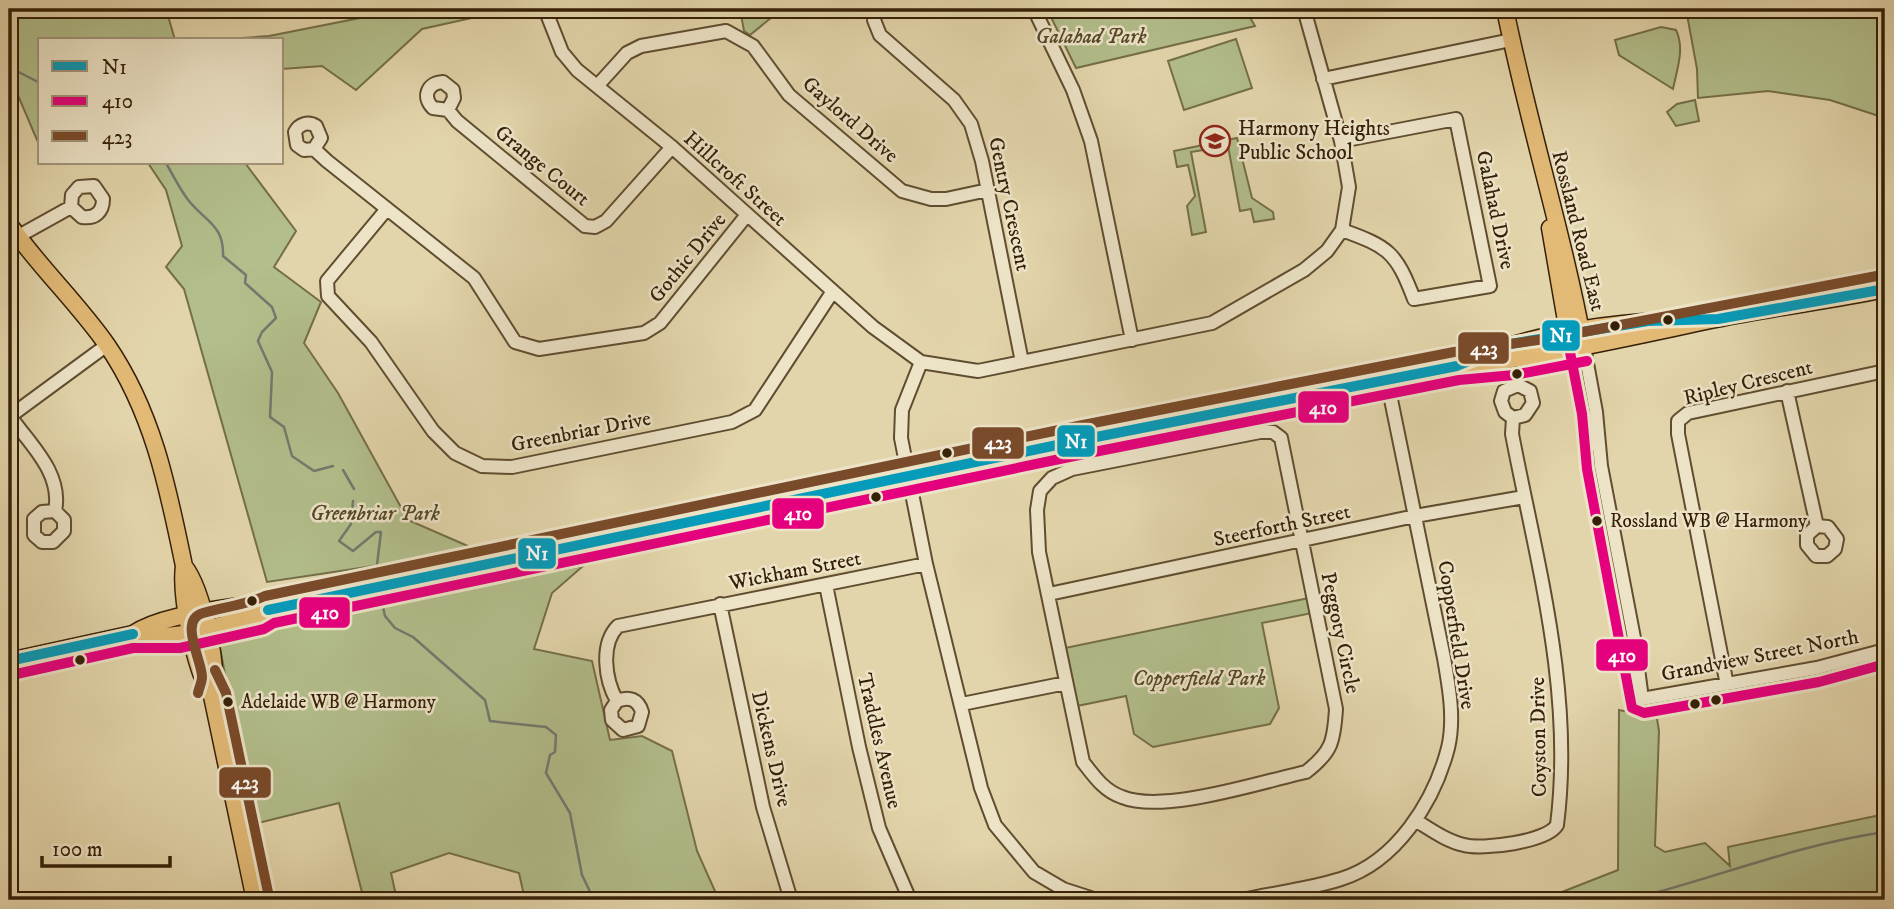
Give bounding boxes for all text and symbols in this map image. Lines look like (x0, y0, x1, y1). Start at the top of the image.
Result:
park label: Galahad Park (1036, 24, 1147, 50)
legend (38, 38, 284, 164)
text: N1 (102, 55, 127, 81)
street label: Gaylord Drive (797, 71, 904, 169)
text: 410 (102, 89, 133, 115)
place label: Harmony Heights Public School (1238, 116, 1390, 166)
street label: Grange Court (489, 120, 595, 212)
school or university icon: Harmony Heights Public School (1198, 124, 1232, 158)
text: 423 (102, 125, 132, 151)
street label: Hillcroft Street (678, 126, 792, 232)
street label: Gentry Crescent (982, 135, 1036, 273)
street label: Galahad Drive (1470, 148, 1520, 272)
street label: Rossland Road East (1545, 148, 1611, 314)
street label: Gothic Drive (644, 207, 732, 308)
unlabelled marker (1661, 313, 1675, 327)
line badge: N1 (1541, 319, 1581, 352)
unlabelled marker (1608, 319, 1622, 333)
text: N1 (1550, 325, 1572, 348)
line badge: 423 (1457, 331, 1510, 365)
text: 423 (1470, 338, 1498, 361)
street label: Ripley Crescent (1681, 354, 1815, 412)
unlabelled marker (1510, 367, 1524, 381)
line badge: 410 (1297, 390, 1350, 424)
text: 410 (1309, 397, 1337, 420)
street label: Greenbriar Drive (509, 406, 653, 458)
line badge: N1 (1056, 424, 1096, 458)
line badge: 423 (971, 426, 1025, 460)
text: N1 (1065, 431, 1087, 454)
text: 423 (984, 432, 1012, 455)
unlabelled marker (940, 446, 954, 460)
unlabelled marker (869, 490, 883, 504)
line badge: 410 (771, 497, 825, 530)
street label: Steerforth Street (1211, 499, 1353, 553)
park label: Greenbriar Park (310, 501, 440, 527)
text: 410 (784, 503, 812, 526)
place label: Rossland WB @ Harmony (1610, 510, 1808, 533)
marker: Rossland WB @ Harmony (1590, 514, 1604, 528)
line badge: N1 (517, 537, 557, 570)
text: N1 (526, 543, 548, 566)
street label: Wickham Street (726, 545, 864, 597)
street label: Copperfield Drive (1431, 559, 1481, 712)
street label: Peggoty Circle (1314, 570, 1366, 696)
unlabelled marker (245, 594, 259, 608)
line badge: 410 (298, 596, 351, 629)
text: 410 (311, 602, 339, 625)
street label: Grandview Street North (1659, 624, 1861, 688)
line badge: 410 (1595, 638, 1649, 672)
text: 410 (1608, 645, 1636, 668)
unlabelled marker (73, 653, 87, 667)
park label: Copperfield Park (1132, 666, 1266, 692)
street label: Traddles Avenue (851, 671, 907, 812)
street label: Coyston Drive (1525, 676, 1553, 797)
street label: Dickens Drive (745, 688, 797, 810)
place label: Adelaide WB @ Harmony (241, 691, 437, 714)
unlabelled marker (1709, 693, 1723, 707)
marker: Adelaide WB @ Harmony (221, 695, 235, 709)
unlabelled marker (1688, 697, 1702, 711)
line badge: 423 (218, 766, 272, 799)
text: 423 (231, 772, 259, 795)
scale bar (42, 825, 170, 869)
text: 100 m (52, 837, 103, 863)

